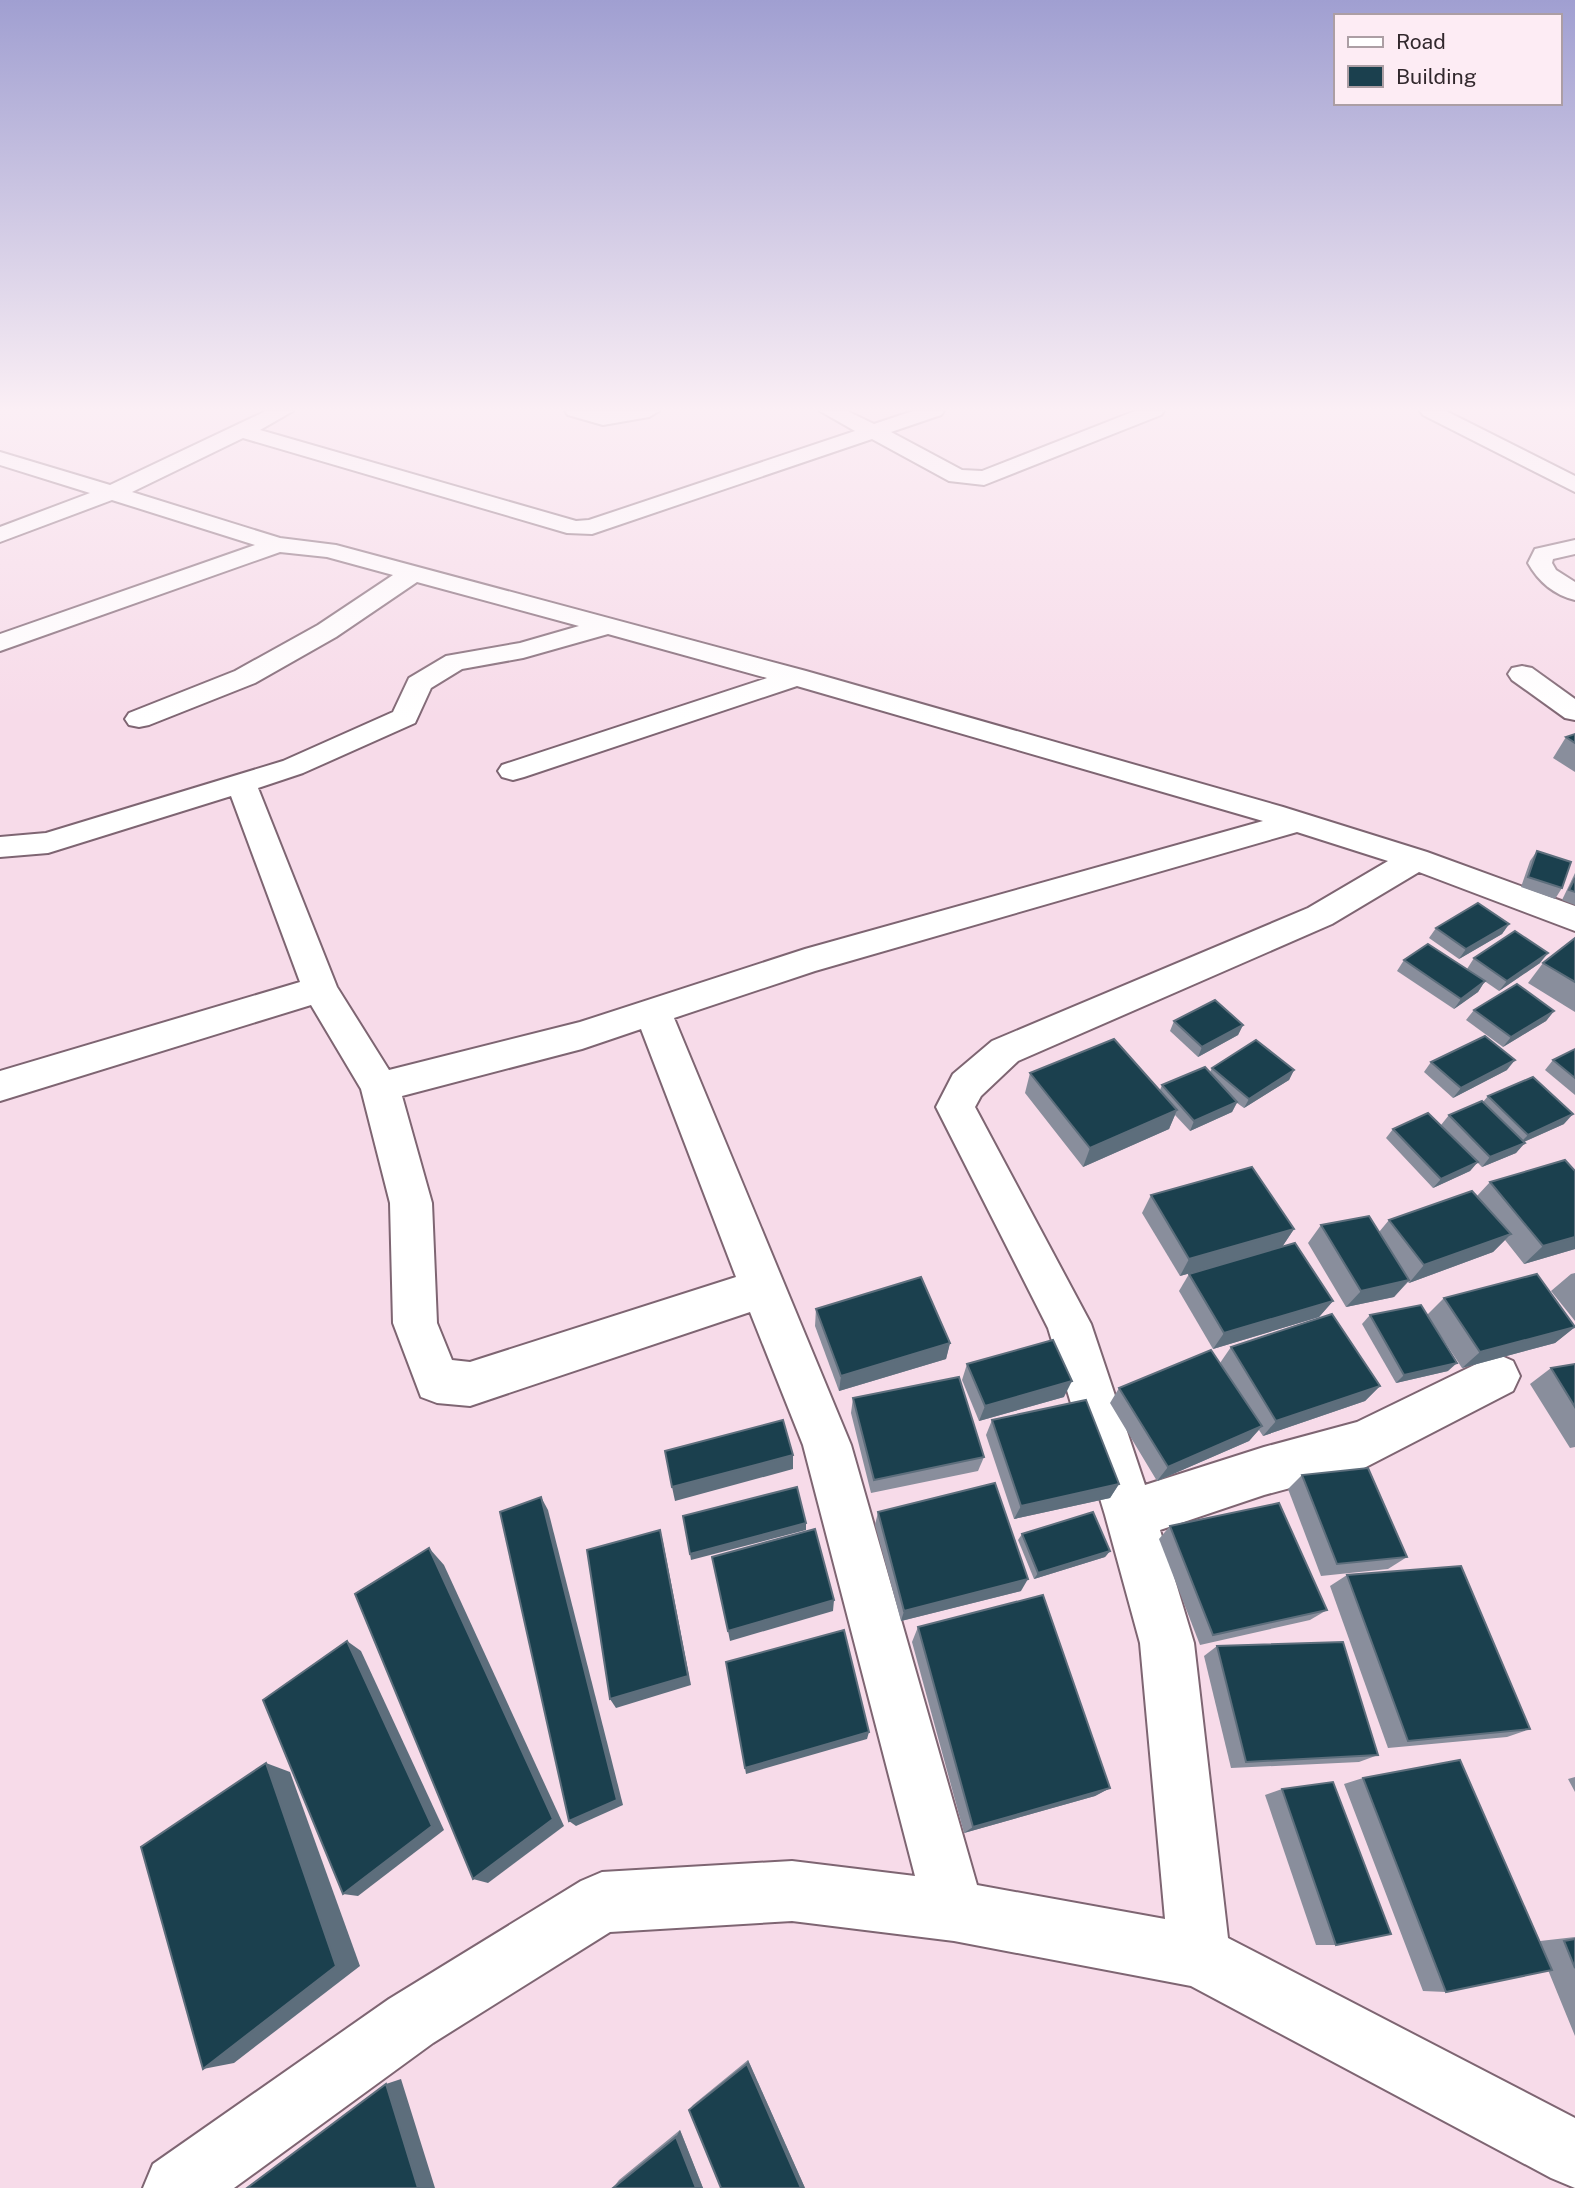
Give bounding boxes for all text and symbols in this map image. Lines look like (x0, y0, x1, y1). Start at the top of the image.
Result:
legend (1334, 14, 1561, 105)
text: Road (1396, 29, 1446, 54)
text: Building (1396, 64, 1477, 89)

